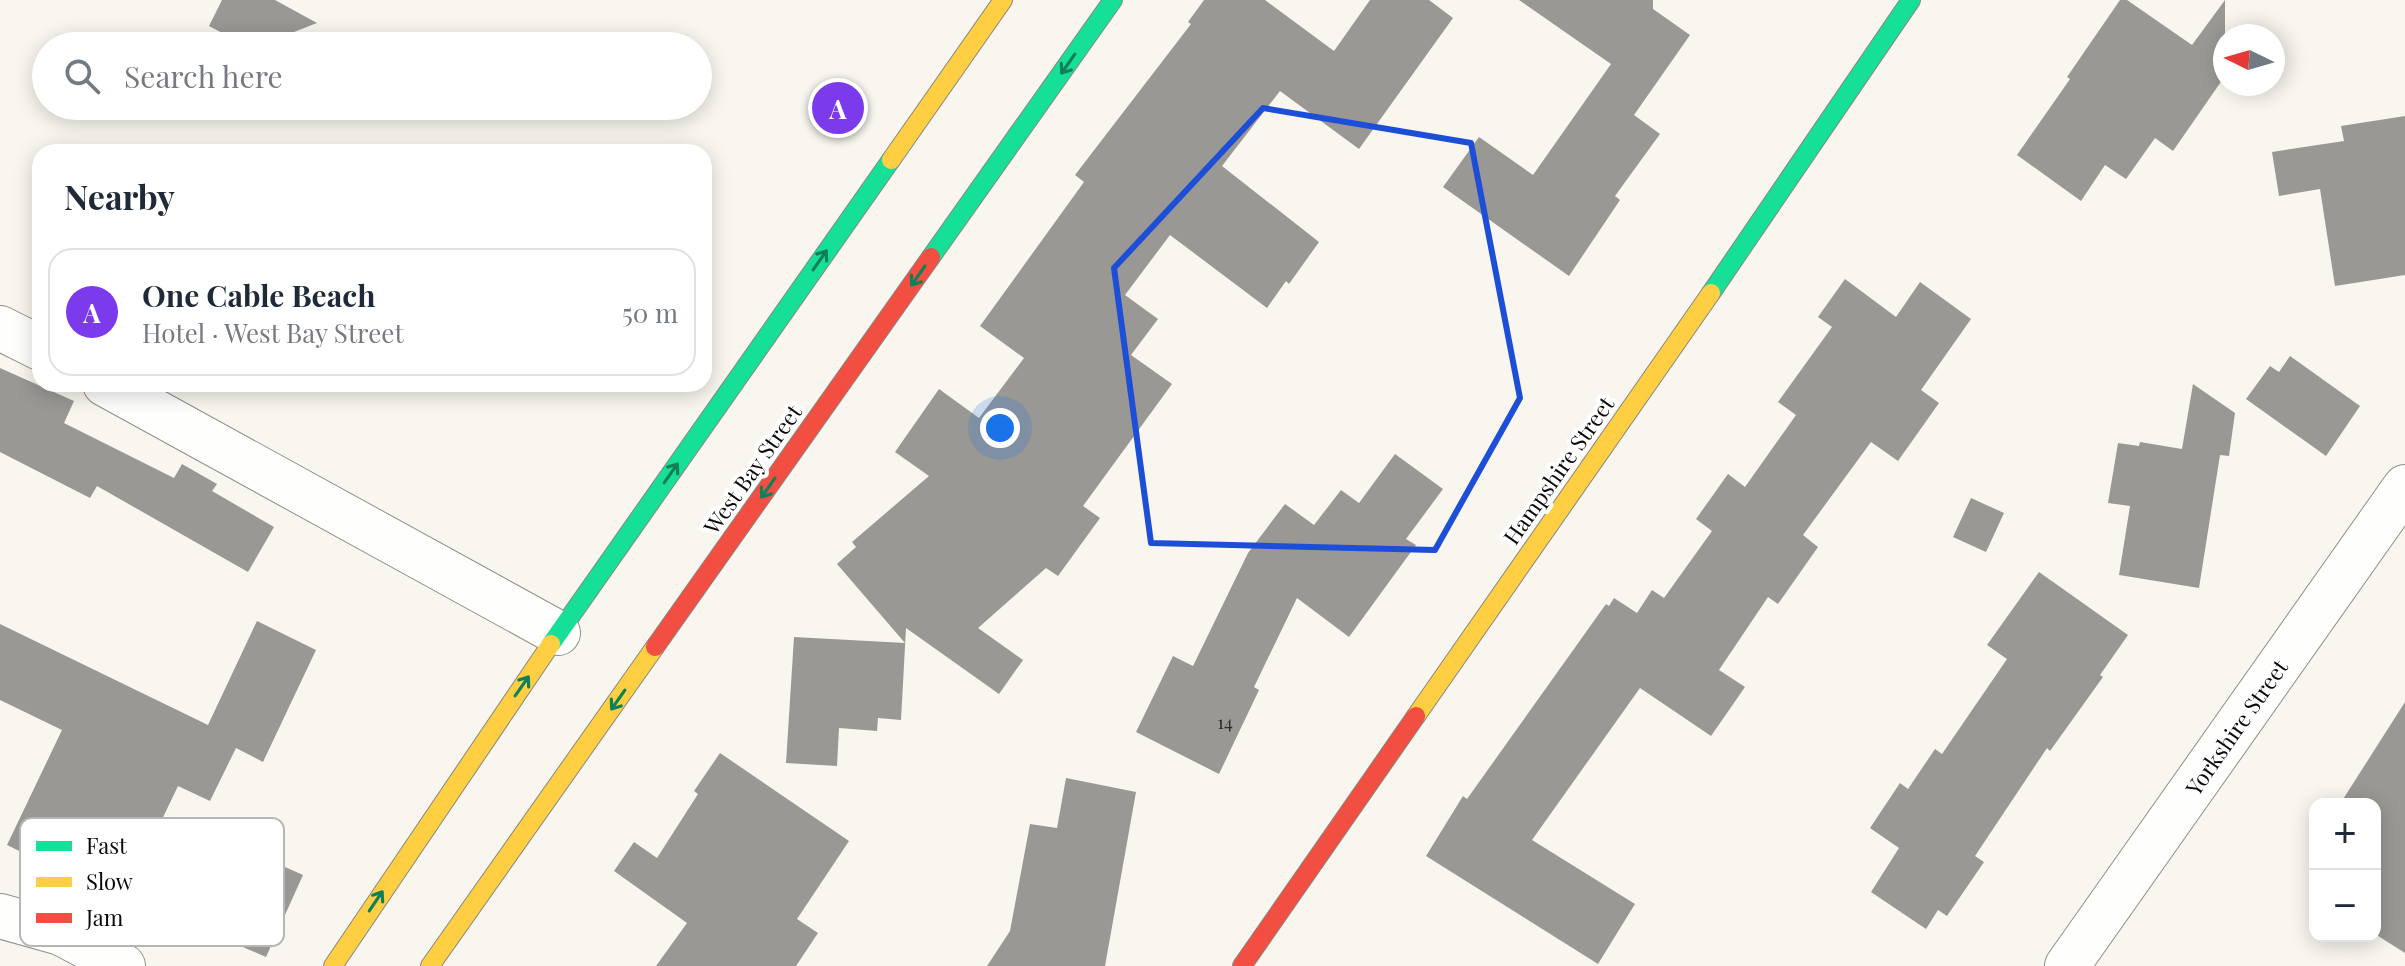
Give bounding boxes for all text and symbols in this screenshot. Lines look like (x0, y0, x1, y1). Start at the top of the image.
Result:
north arrow (2213, 24, 2285, 96)
search box (32, 32, 712, 120)
one-way arrow (1060, 52, 1076, 74)
icon: search (60, 54, 104, 98)
text: Search here (124, 56, 283, 96)
pin: A (812, 78, 864, 138)
text: Nearby (64, 173, 175, 219)
one-way arrow (811, 250, 828, 271)
one-way arrow (910, 264, 926, 286)
text: One Cable Beach (142, 275, 375, 315)
text: A (83, 295, 101, 330)
text: 50 m (622, 295, 678, 330)
text: Hotel · West Bay Street (142, 315, 404, 350)
street label: Hampshire Street (1496, 389, 1621, 550)
street label: West Bay Street (696, 397, 809, 541)
your location (980, 408, 1020, 448)
one-way arrow (663, 462, 679, 484)
one-way arrow (760, 477, 776, 499)
street label: Yorkshire Street (2177, 652, 2295, 802)
one-way arrow (514, 675, 530, 697)
one-way arrow (610, 689, 626, 711)
house number: 14 (1217, 710, 1233, 734)
map controls (2309, 798, 2381, 942)
button: + (2309, 798, 2381, 870)
legend (20, 818, 284, 946)
text: Fast (86, 830, 128, 860)
text: Slow (86, 866, 133, 896)
button: − (2309, 870, 2381, 942)
one-way arrow (368, 891, 384, 913)
text: Jam (85, 902, 124, 932)

